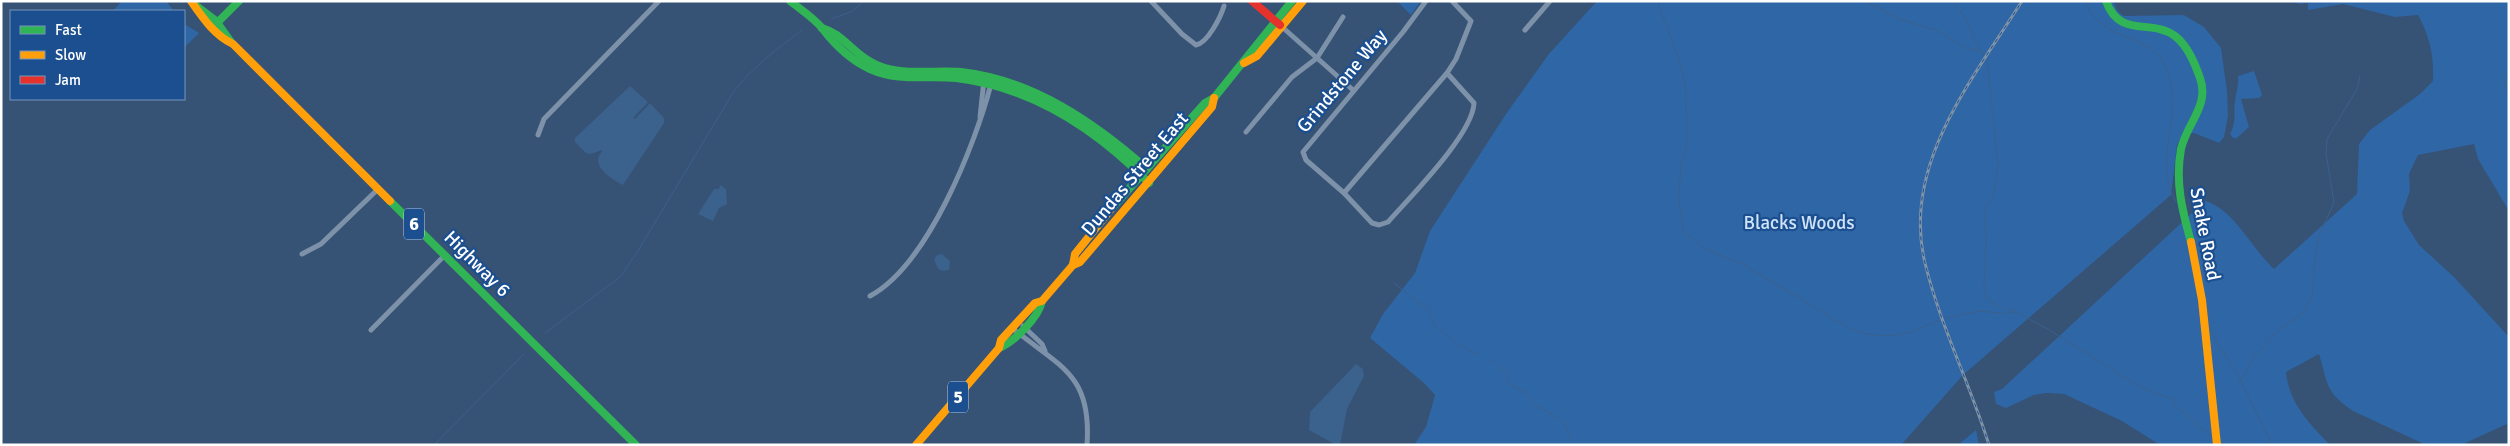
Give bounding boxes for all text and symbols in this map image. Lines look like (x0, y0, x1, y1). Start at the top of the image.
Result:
legend (10, 10, 185, 100)
text: Fast (55, 21, 82, 39)
street label: Grindstone Way (1292, 24, 1392, 138)
text: Slow (55, 46, 86, 64)
text: Jam (55, 71, 81, 89)
street label: Dundas Street East (1076, 107, 1194, 241)
street label: Snake Road (2184, 186, 2226, 282)
road number: 6 (404, 208, 424, 240)
park label: Blacks Woods (1743, 211, 1855, 235)
street label: Highway 6 (439, 226, 515, 302)
road number: 5 (948, 382, 968, 412)

